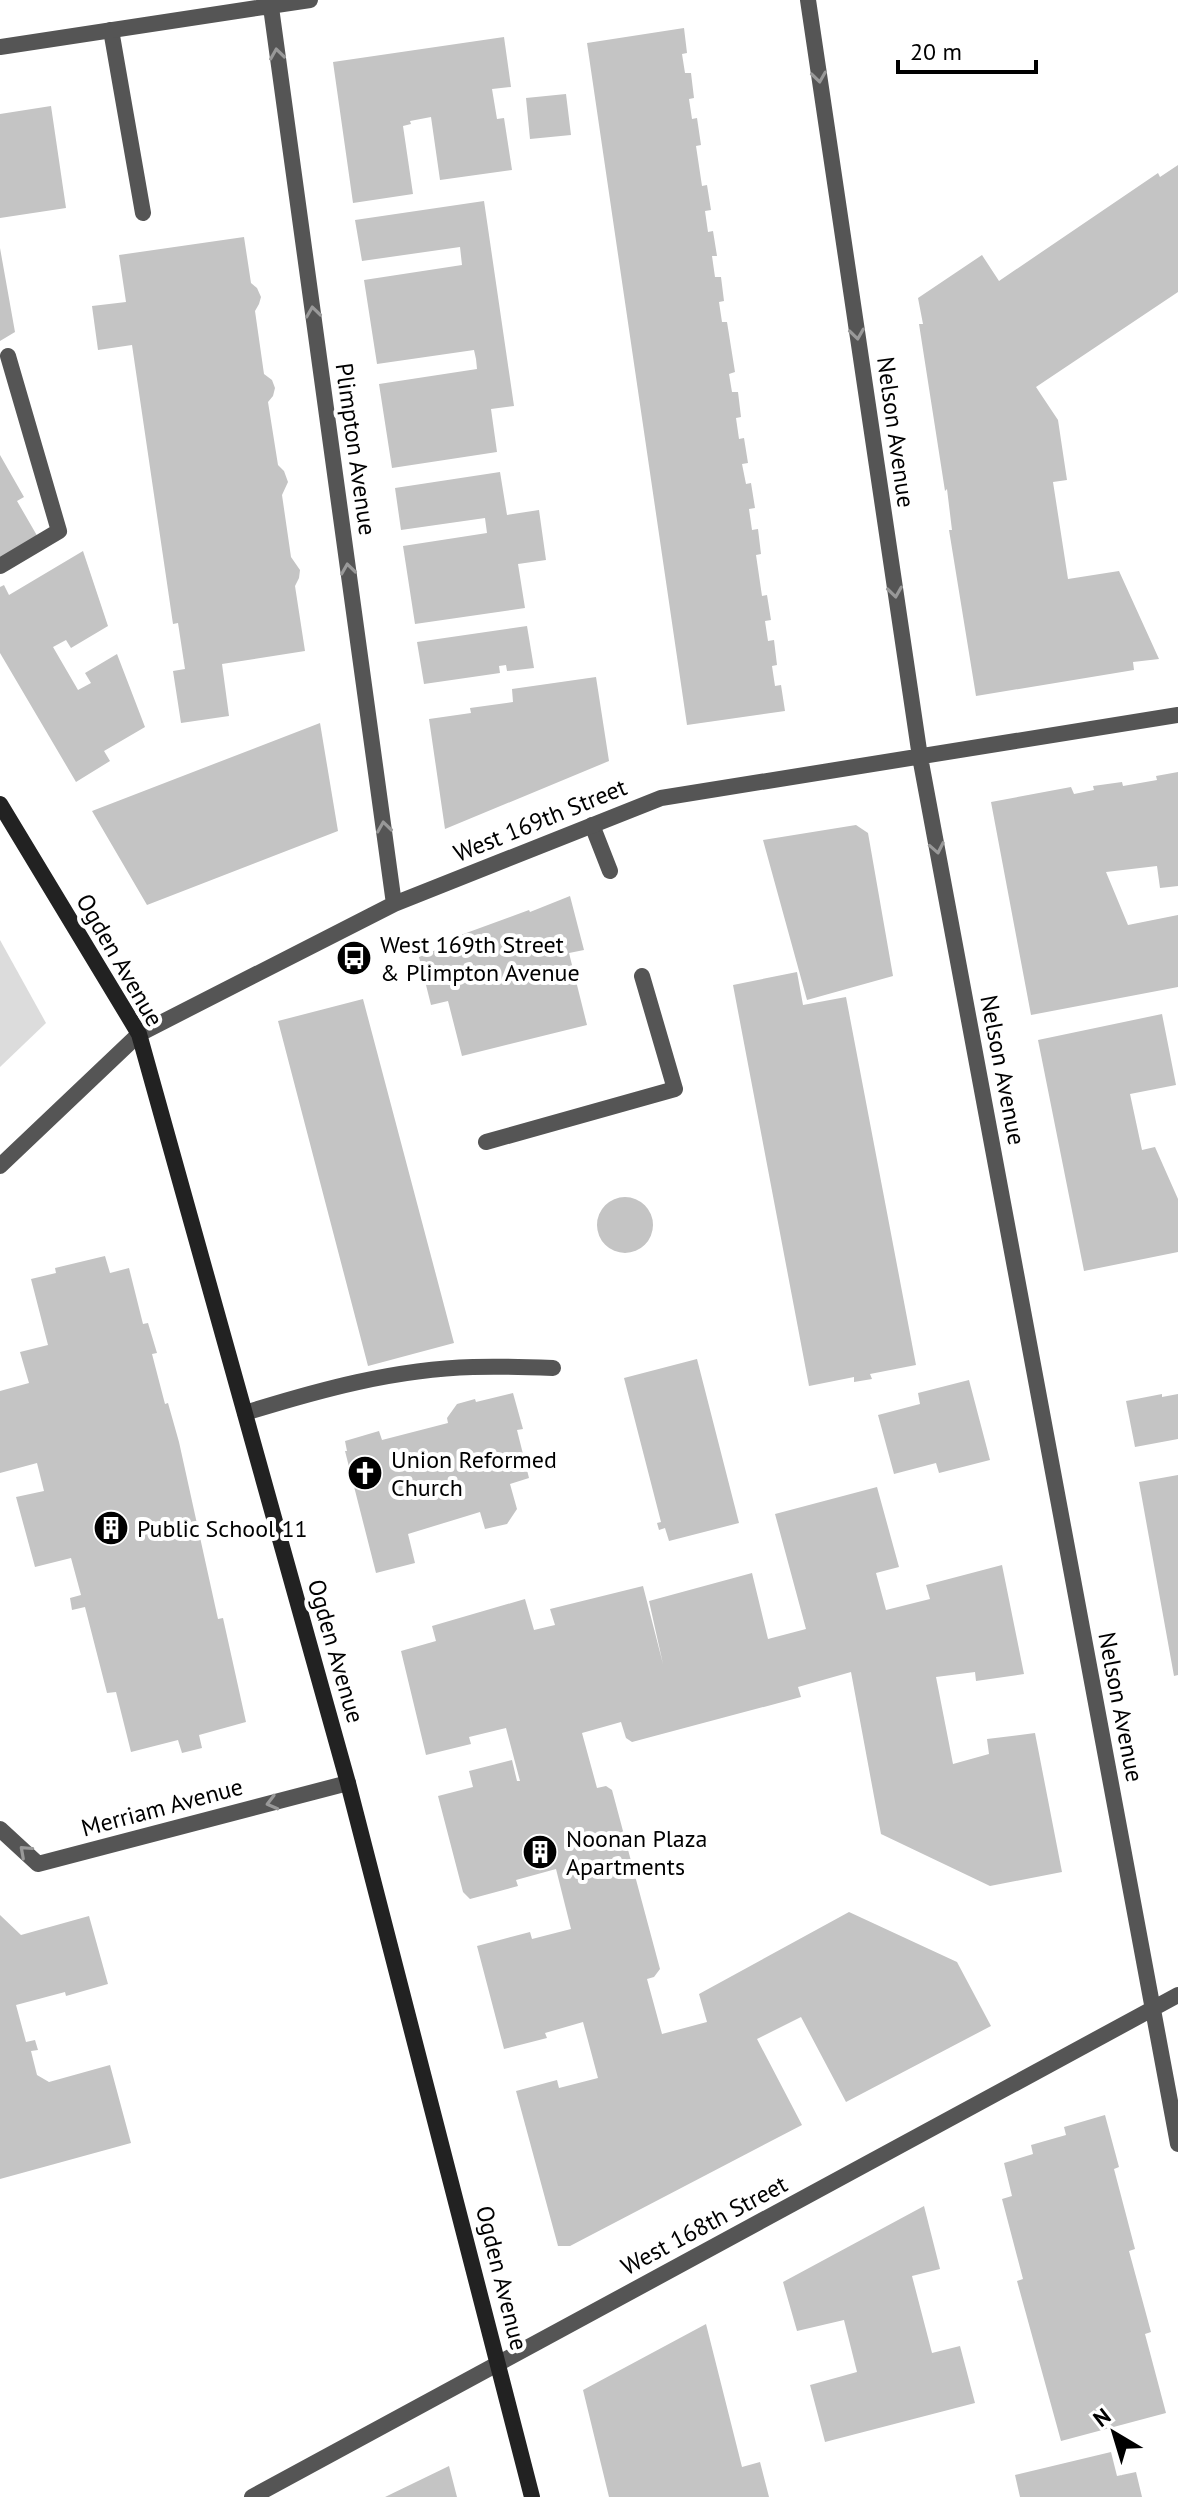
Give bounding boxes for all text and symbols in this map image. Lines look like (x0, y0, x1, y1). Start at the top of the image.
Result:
scale bar (898, 24, 1036, 74)
text: 20 m (910, 36, 962, 67)
one-way arrow (269, 47, 286, 60)
one-way arrow (810, 70, 827, 84)
one-way arrow (305, 305, 322, 319)
one-way arrow (848, 327, 865, 341)
street label: Nelson Avenue (870, 355, 922, 509)
street label: Plimpton Avenue (329, 361, 383, 537)
one-way arrow (340, 562, 357, 576)
one-way arrow (886, 585, 903, 598)
street label: West 169th Street (449, 771, 631, 869)
one-way arrow (376, 820, 393, 834)
one-way arrow (928, 841, 945, 854)
street label: Ogden Avenue (70, 888, 170, 1032)
place label: West 169th Street & Plimpton Avenue (380, 929, 580, 988)
bus stop icon: West 169th Street & Plimpton Avenue (335, 939, 373, 977)
street label: Nelson Avenue (973, 992, 1033, 1148)
place label: Union Reformed Church (391, 1444, 557, 1503)
church icon: Union Reformed Church (346, 1454, 384, 1492)
building icon: Public School 11 (92, 1509, 130, 1547)
place label: Public School 11 (137, 1513, 308, 1544)
street label: Ogden Avenue (301, 1576, 371, 1726)
street label: Nelson Avenue (1091, 1629, 1151, 1785)
street label: Merriam Avenue (78, 1771, 246, 1843)
one-way arrow (266, 1793, 280, 1810)
place label: Noonan Plaza Apartments (566, 1823, 707, 1882)
building icon: Noonan Plaza Apartments (521, 1833, 559, 1871)
one-way arrow (19, 1847, 34, 1861)
street label: West 168th Street (616, 2168, 792, 2282)
street label: Ogden Avenue (469, 2202, 535, 2354)
north arrow (1074, 2393, 1154, 2473)
text: N (1087, 2402, 1116, 2433)

